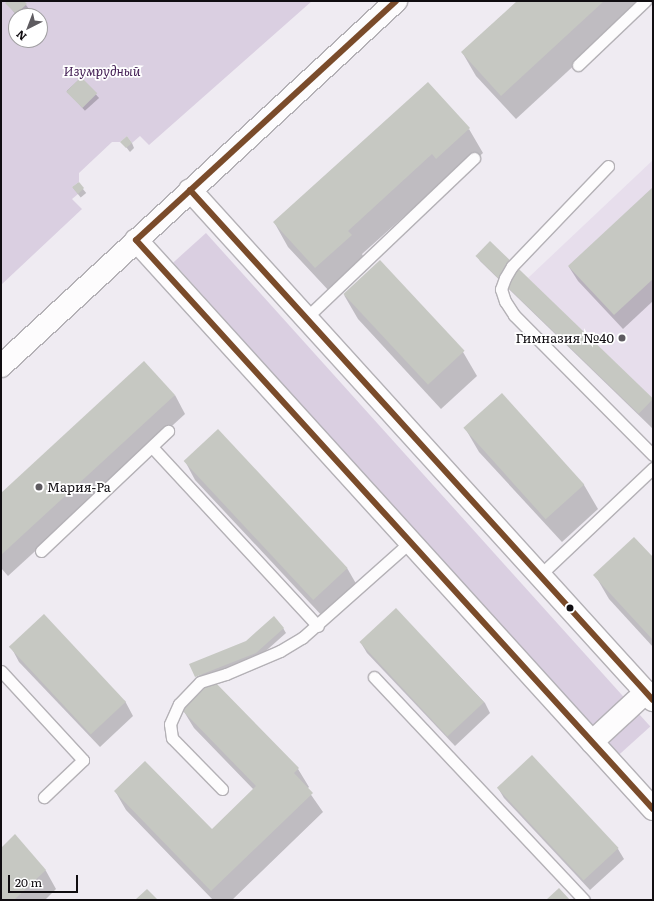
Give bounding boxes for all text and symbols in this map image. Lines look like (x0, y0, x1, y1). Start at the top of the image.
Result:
north arrow (8, 8, 48, 48)
text: N (12, 27, 29, 45)
park label: Изумрудный (64, 63, 140, 79)
place label: Гимназия №40 (515, 330, 614, 346)
marker: Гимназия №40 (617, 333, 627, 343)
place label: Мария-Ра (47, 479, 111, 495)
marker: Мария-Ра (34, 482, 44, 492)
unlabelled marker (565, 603, 575, 613)
scale bar (10, 867, 80, 893)
text: 20 m (15, 873, 42, 891)

